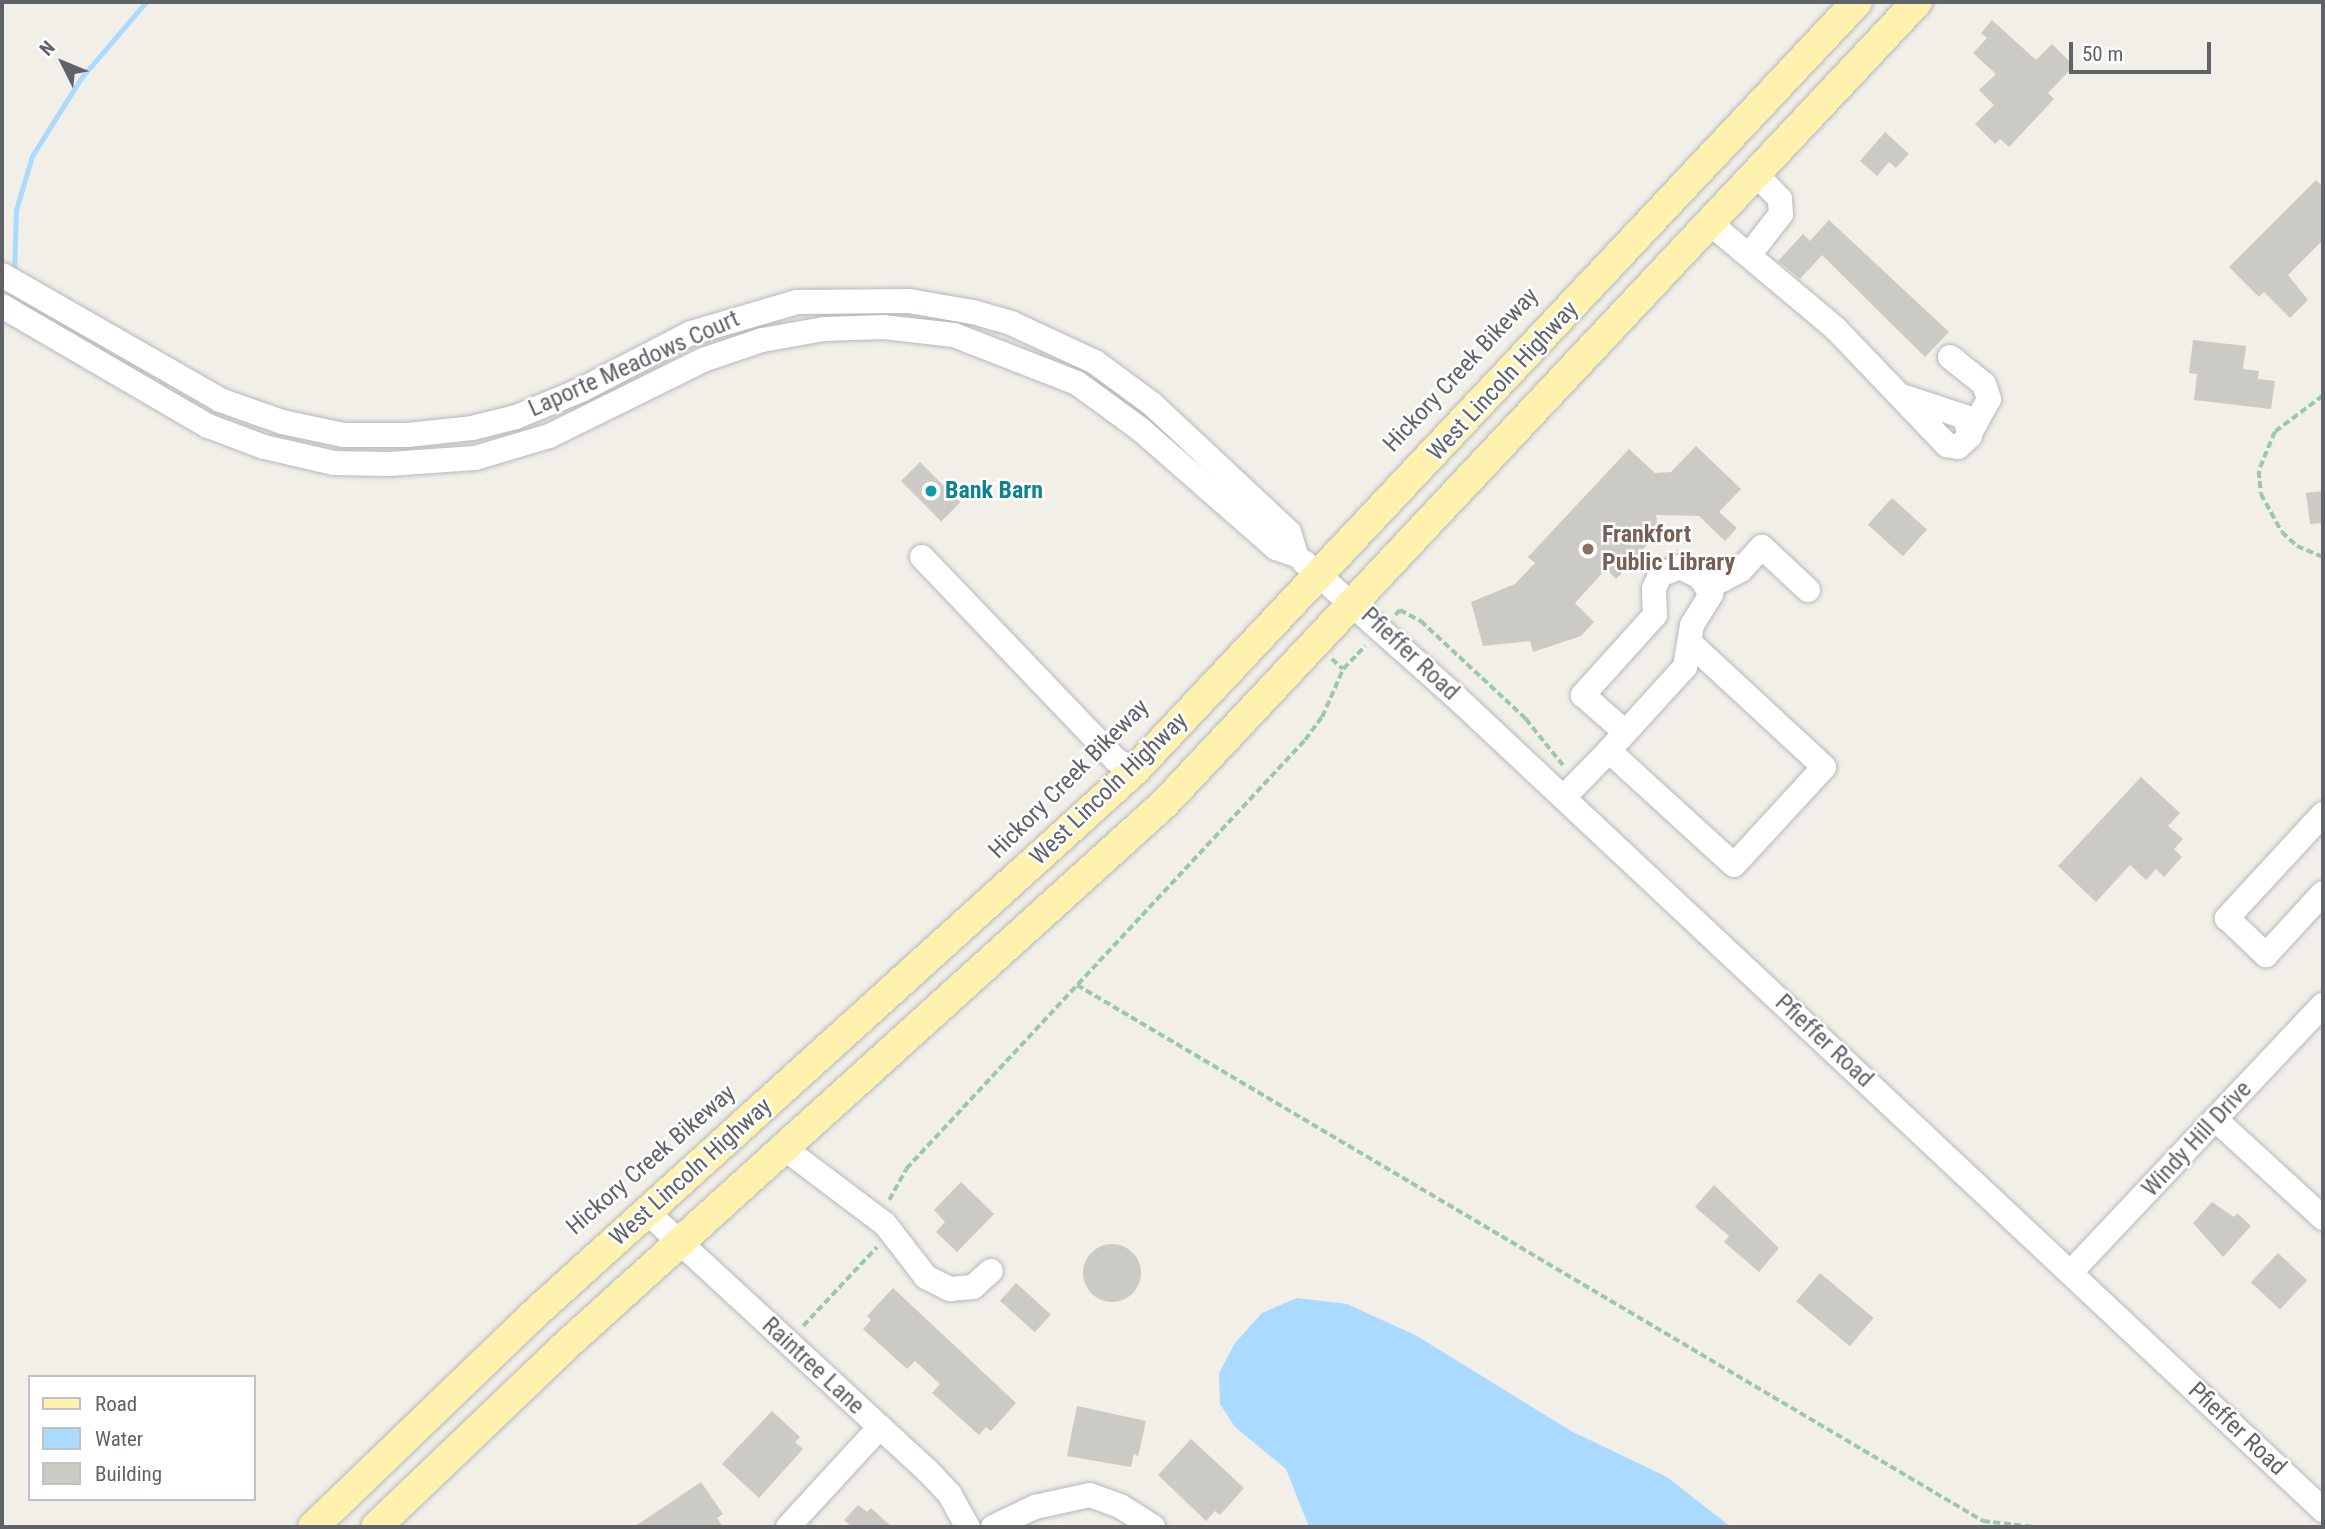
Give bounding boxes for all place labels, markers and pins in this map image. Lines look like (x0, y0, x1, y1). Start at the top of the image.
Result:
place label: Bank Barn (945, 477, 1043, 505)
marker: Bank Barn (923, 483, 939, 499)
place label: Frankfort Public Library (1602, 521, 1735, 577)
marker: Frankfort Public Library (1580, 541, 1596, 557)

